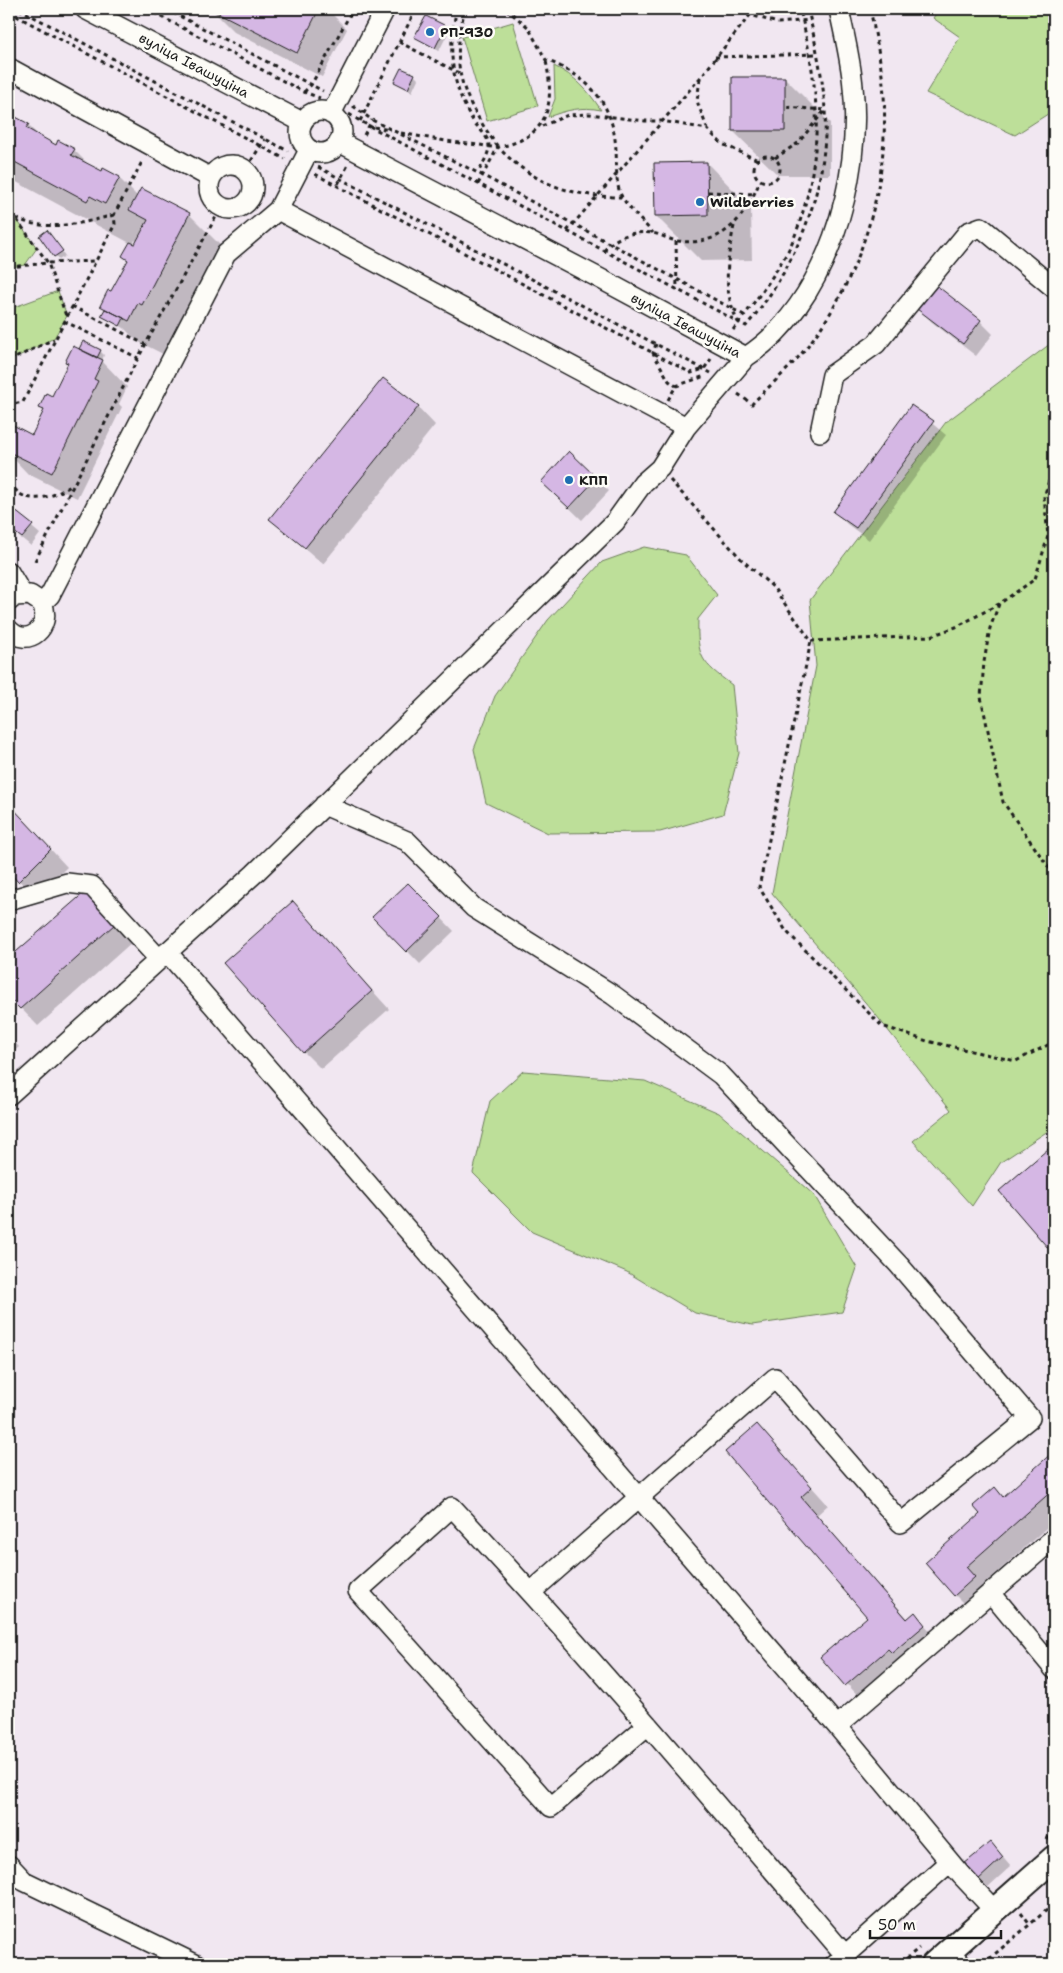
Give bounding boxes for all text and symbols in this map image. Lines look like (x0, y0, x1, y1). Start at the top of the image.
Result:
place label: РП-930 (440, 23, 494, 41)
marker: РП-930 (424, 26, 436, 38)
street label: вуліца Івашуціна (136, 28, 252, 102)
place label: Wildberries (710, 193, 794, 211)
marker: Wildberries (694, 196, 706, 208)
street label: вуліца Івашуціна (628, 288, 744, 362)
place label: КПП (579, 471, 608, 489)
marker: КПП (563, 474, 575, 486)
scale bar (870, 1908, 1002, 1940)
text: 50 m (878, 1915, 916, 1935)

